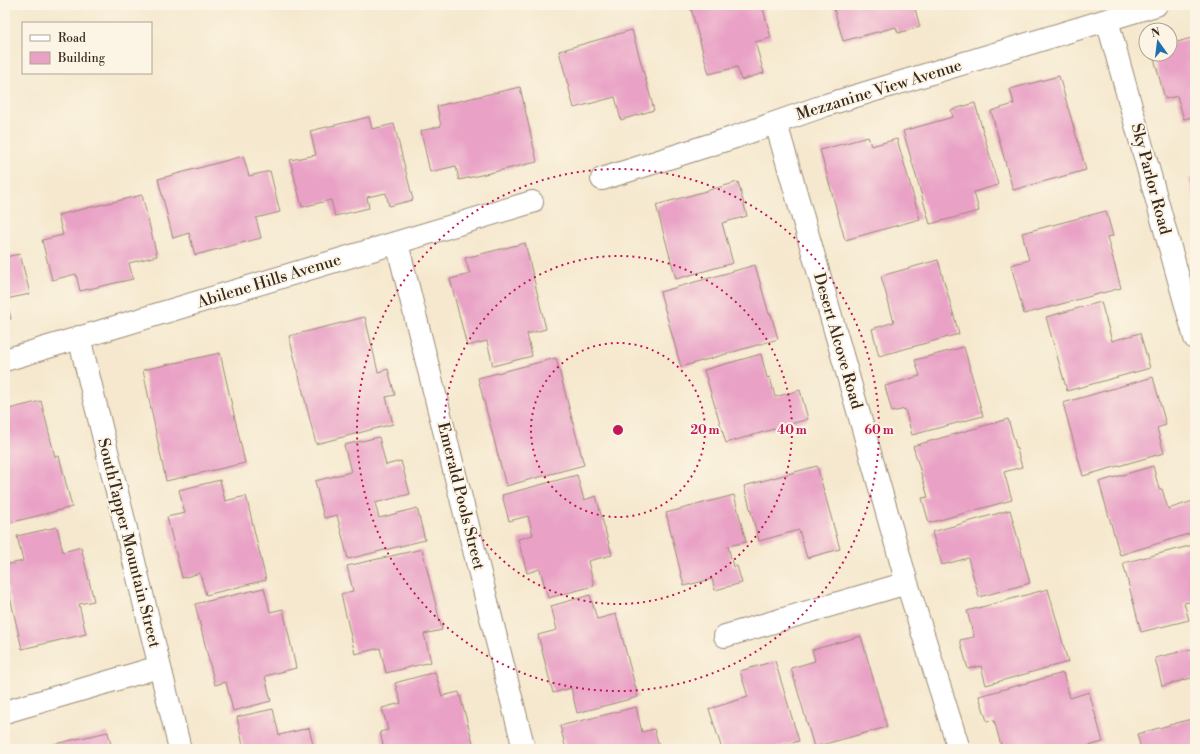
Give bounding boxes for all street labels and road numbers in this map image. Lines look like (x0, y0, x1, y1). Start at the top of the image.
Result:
street label: Mezzanine View Avenue (794, 55, 964, 125)
street label: Sky Parlor Road (1127, 121, 1175, 237)
street label: Abilene Hills Avenue (194, 250, 343, 313)
street label: Desert Alcove Road (809, 271, 867, 411)
street label: Emerald Pools Street (433, 420, 489, 572)
street label: SouthTapper Mountain Street (93, 436, 165, 650)

